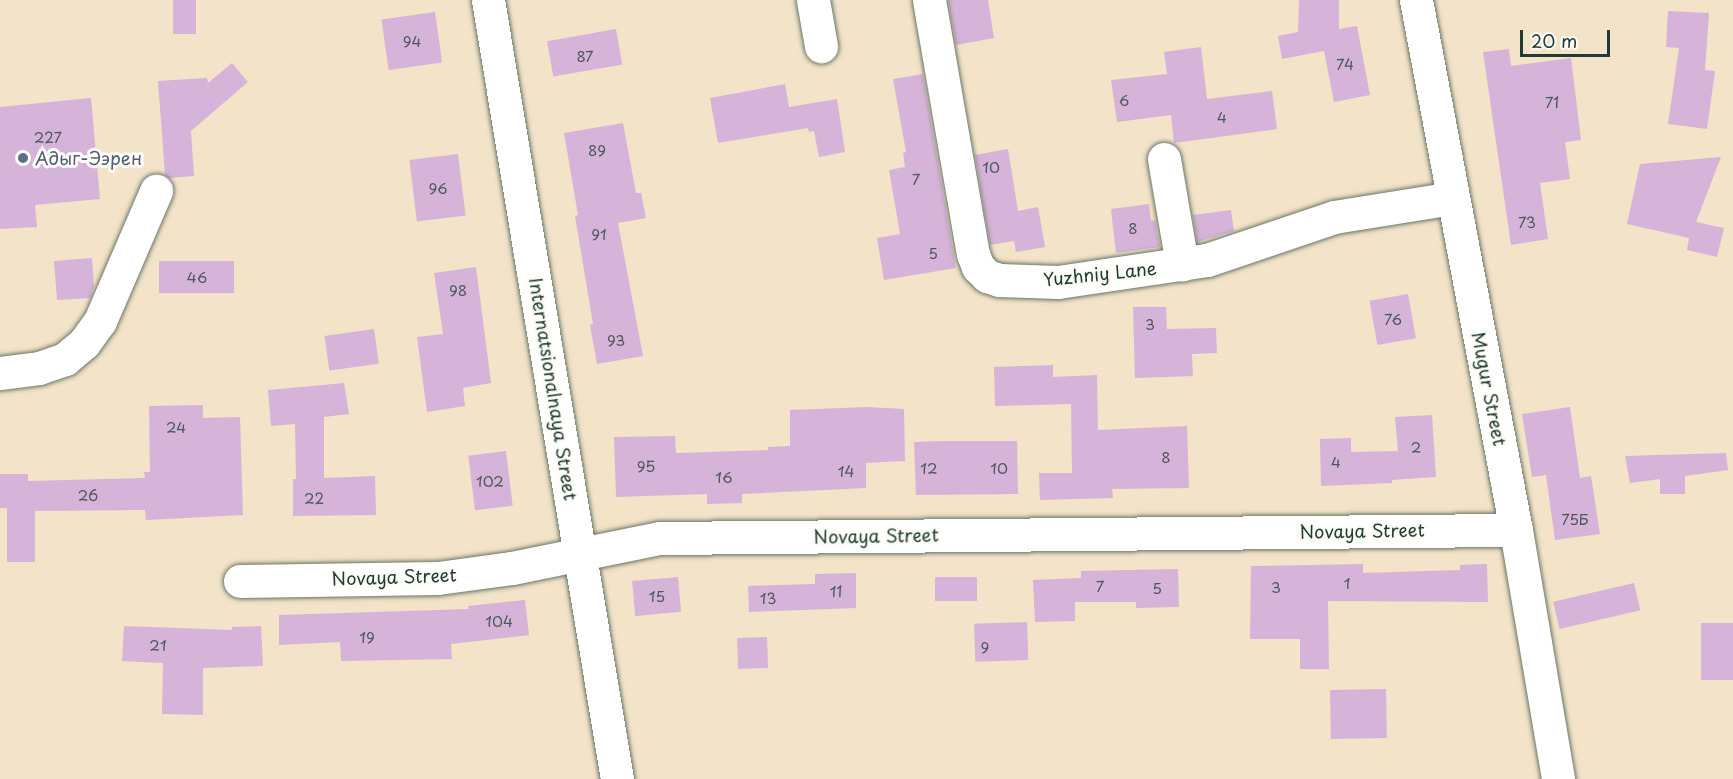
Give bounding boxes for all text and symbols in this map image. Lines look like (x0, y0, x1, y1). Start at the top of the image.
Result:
scale bar (1523, 18, 1613, 56)
text: 20 m (1531, 27, 1577, 54)
house number: 94 (403, 32, 421, 50)
house number: 87 (576, 47, 594, 65)
house number: 74 (1336, 55, 1354, 73)
house number: 6 (1119, 91, 1129, 109)
house number: 71 (1545, 93, 1559, 111)
house number: 4 (1217, 108, 1227, 126)
house number: 227 (34, 128, 62, 146)
house number: 89 (588, 141, 606, 159)
place label: Адыг-Ээрен (35, 147, 142, 169)
marker: Адыг-Ээрен (16, 151, 30, 165)
house number: 10 (982, 158, 1000, 176)
house number: 7 (912, 170, 920, 188)
house number: 96 (429, 179, 447, 197)
house number: 73 (1518, 213, 1536, 231)
house number: 8 (1128, 219, 1138, 237)
house number: 91 (591, 225, 607, 243)
house number: 5 (928, 244, 938, 262)
street label: Yuzhniy Lane (1042, 257, 1158, 291)
house number: 46 (187, 268, 207, 286)
street label: Internatsionalnaya Street (525, 276, 581, 502)
house number: 98 (449, 281, 467, 299)
house number: 76 (1384, 310, 1402, 328)
house number: 3 (1145, 315, 1155, 333)
street label: Mugur Street (1467, 330, 1511, 448)
house number: 93 (607, 331, 625, 349)
house number: 24 (166, 418, 186, 436)
house number: 2 (1411, 438, 1421, 456)
house number: 8 (1161, 448, 1171, 466)
house number: 4 (1331, 453, 1341, 471)
house number: 95 (637, 457, 655, 475)
house number: 12 (920, 459, 938, 477)
house number: 10 (990, 459, 1008, 477)
house number: 14 (838, 462, 854, 480)
house number: 16 (715, 468, 733, 486)
house number: 102 (476, 472, 504, 490)
house number: 26 (78, 486, 98, 504)
house number: 22 (304, 489, 324, 507)
house number: 75Б (1561, 510, 1589, 528)
street label: Novaya Street (1299, 519, 1425, 543)
street label: Novaya Street (813, 524, 939, 548)
street label: Novaya Street (330, 564, 458, 590)
house number: 1 (1344, 574, 1350, 592)
house number: 7 (1096, 577, 1104, 595)
house number: 3 (1271, 578, 1281, 596)
house number: 5 (1152, 579, 1162, 597)
house number: 11 (830, 582, 842, 600)
house number: 15 (649, 587, 665, 605)
house number: 13 (760, 589, 776, 607)
house number: 104 (485, 612, 513, 630)
house number: 19 (359, 628, 375, 646)
house number: 21 (149, 636, 167, 654)
house number: 9 (981, 638, 989, 656)

